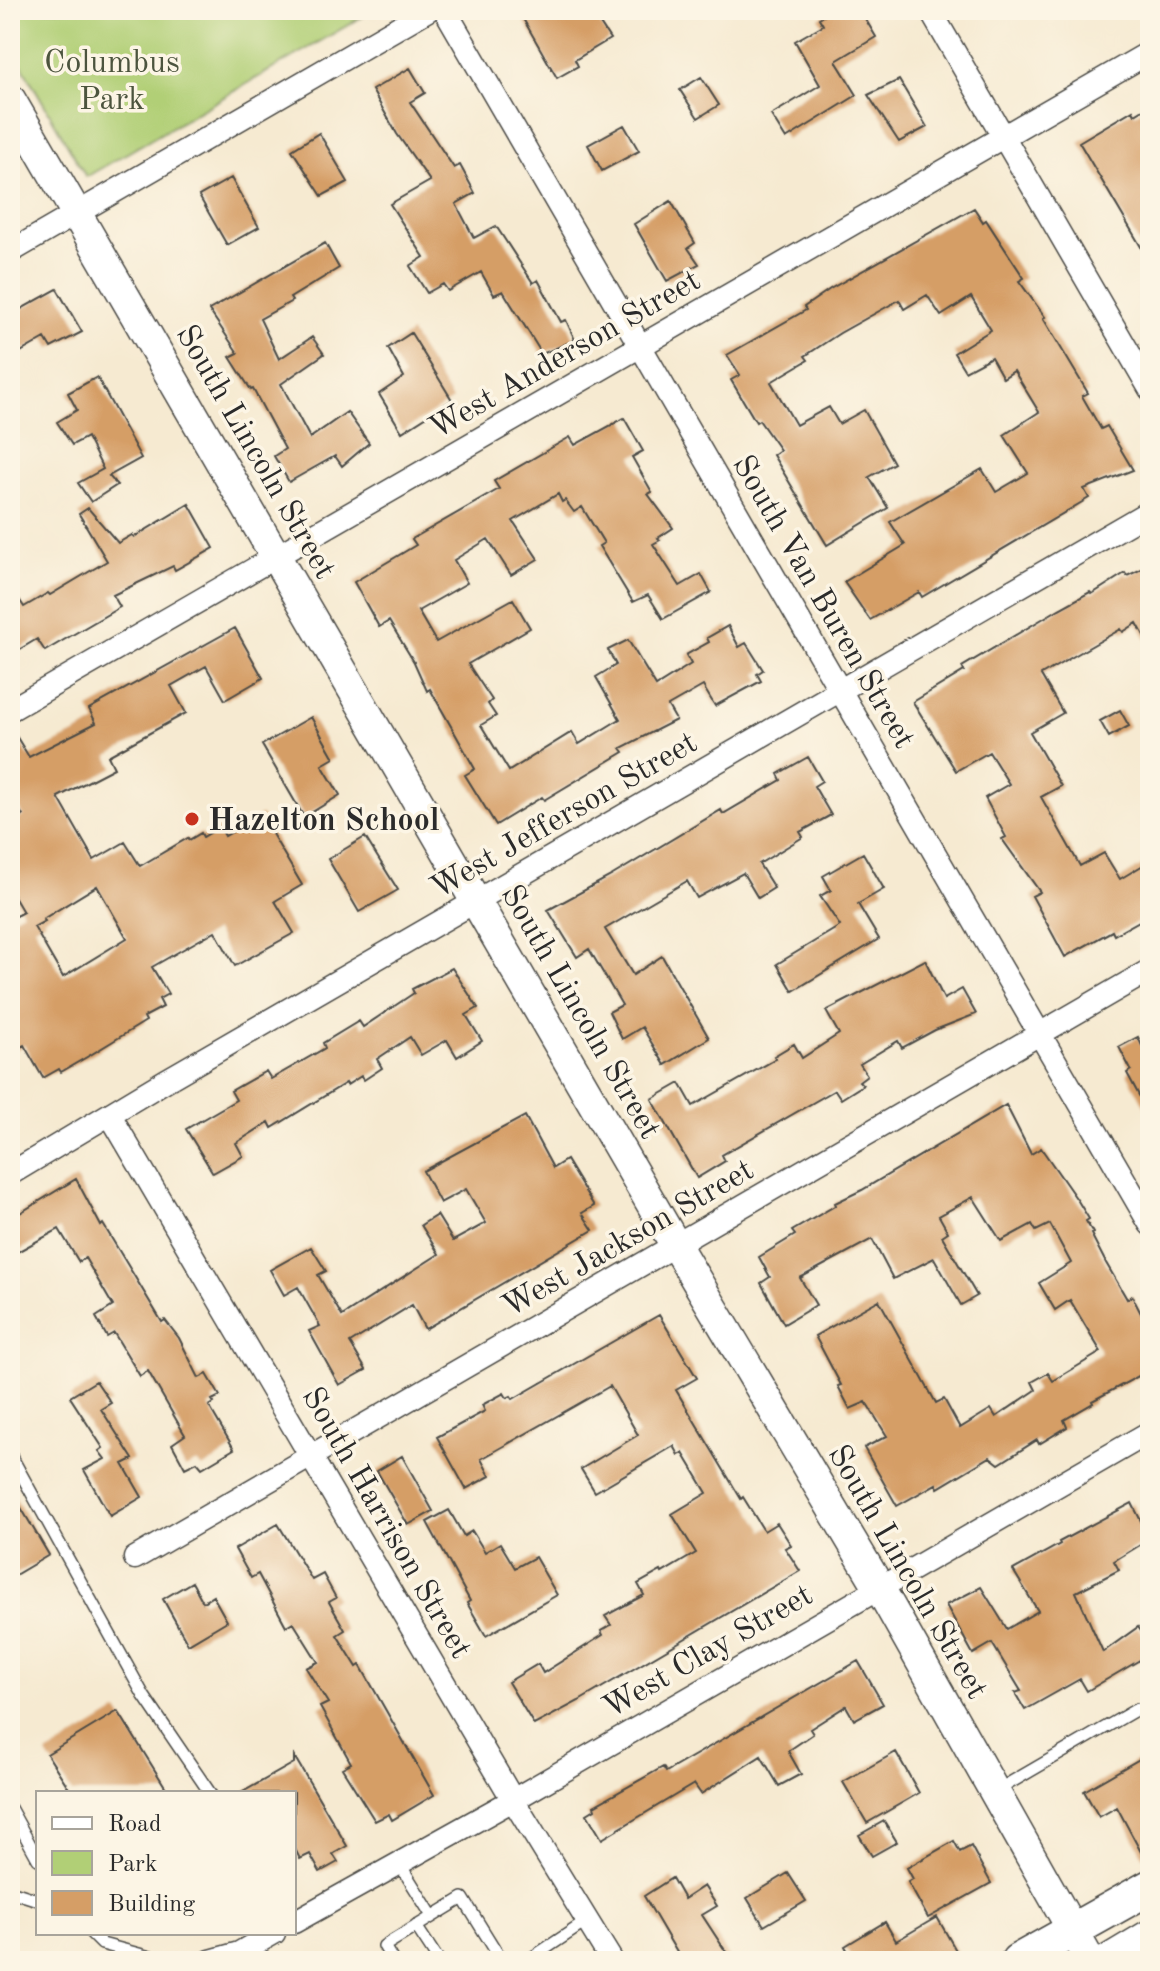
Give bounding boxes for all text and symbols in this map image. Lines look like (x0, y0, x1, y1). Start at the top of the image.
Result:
park label: Columbus Park (44, 48, 180, 117)
street label: West Anderson Street (425, 265, 706, 446)
street label: South Lincoln Street (169, 320, 340, 585)
street label: South Van Buren Street (725, 450, 919, 755)
street label: West Jefferson Street (426, 727, 703, 906)
place label: Hazelton School (208, 806, 440, 838)
marker: Hazelton School (183, 810, 201, 828)
street label: South Lincoln Street (494, 880, 665, 1145)
street label: West Jackson Street (497, 1155, 760, 1325)
street label: South Harrison Street (295, 1383, 476, 1664)
street label: South Lincoln Street (821, 1440, 992, 1705)
street label: West Clay Street (598, 1580, 819, 1725)
legend (36, 1791, 296, 1935)
text: Road (108, 1813, 161, 1837)
text: Park (108, 1853, 157, 1877)
text: Building (108, 1893, 195, 1917)

